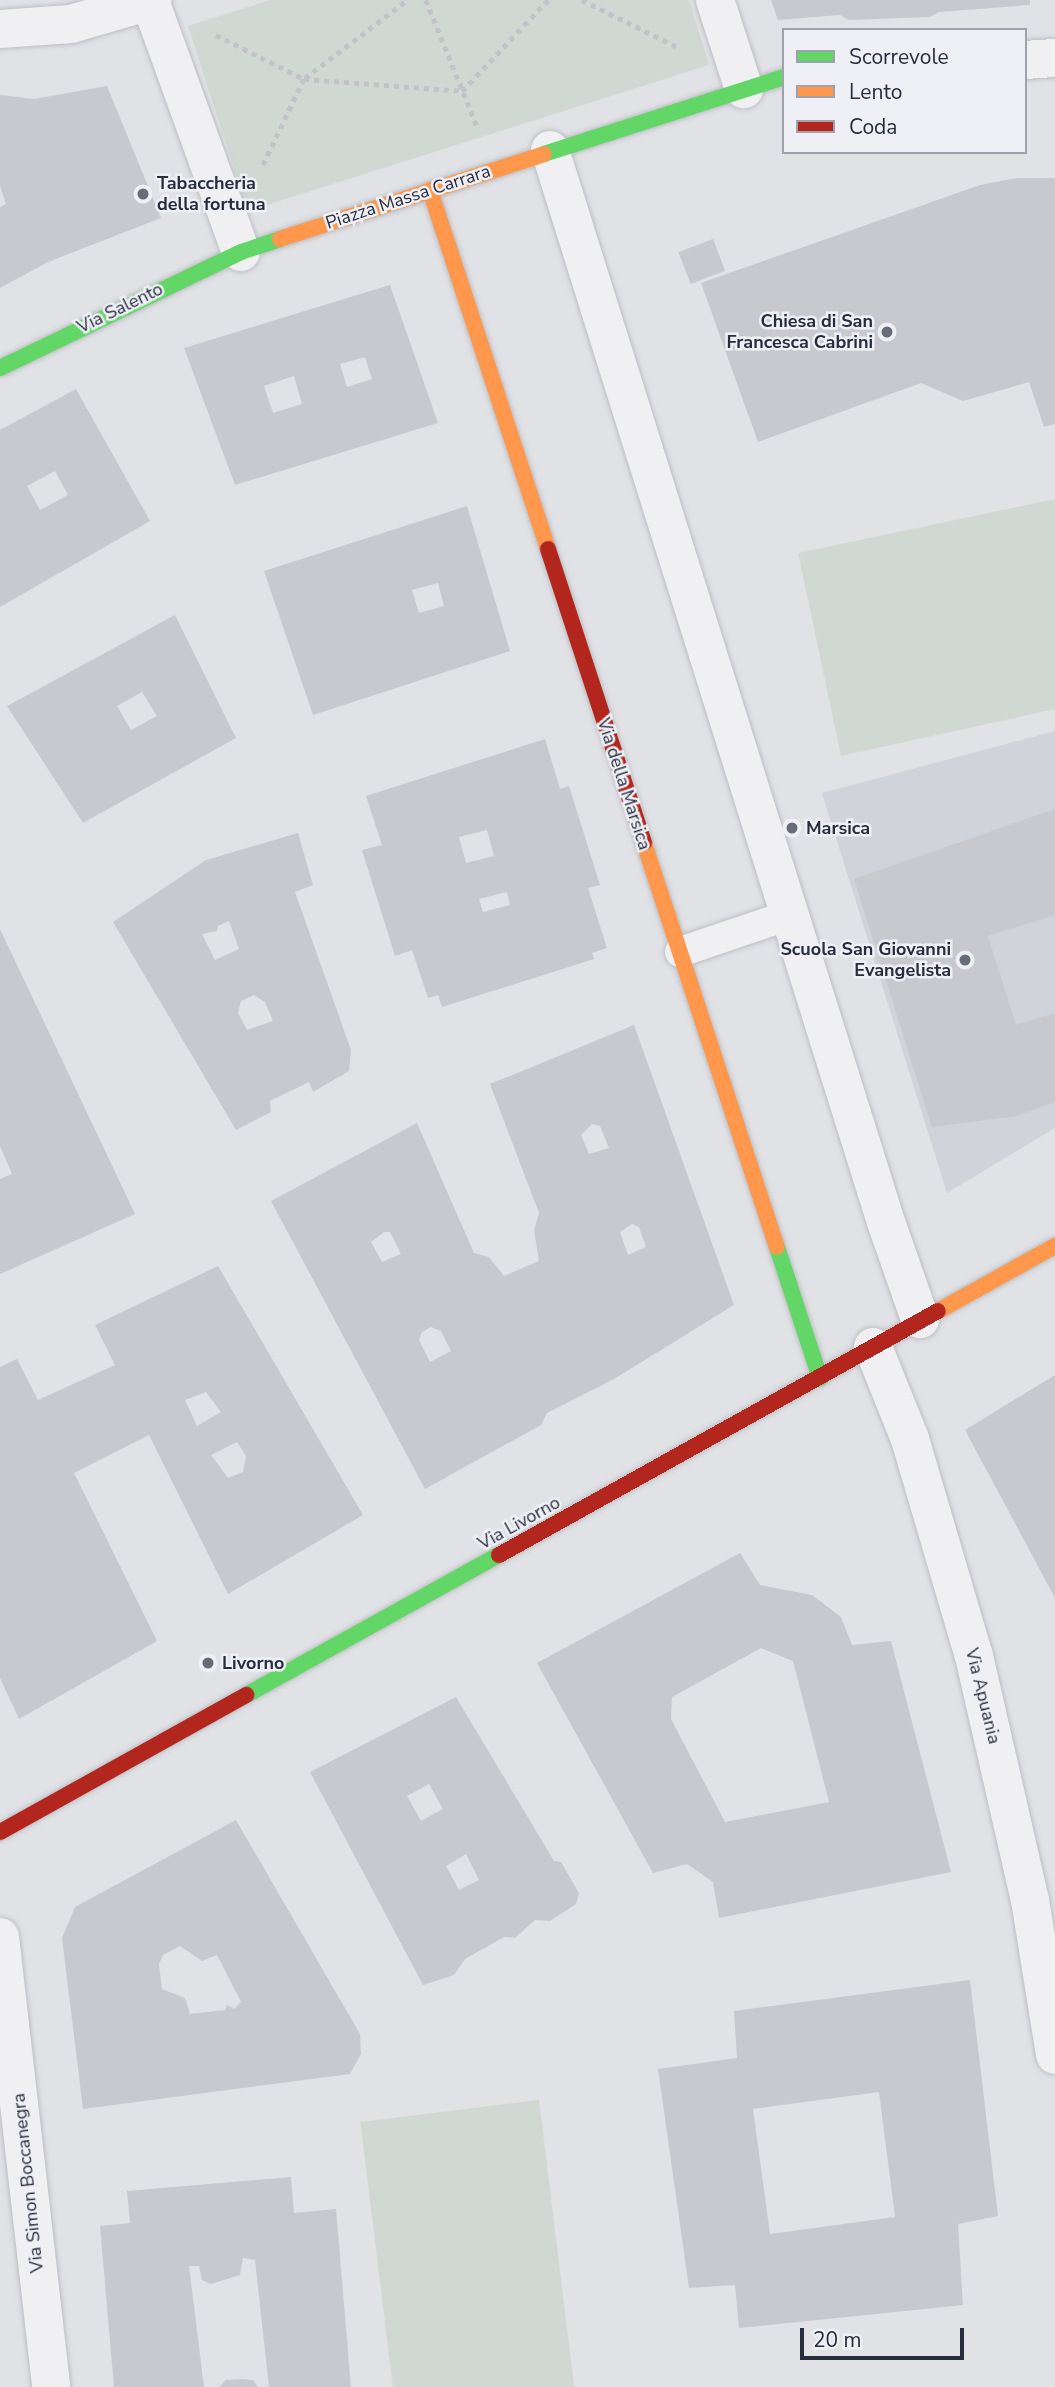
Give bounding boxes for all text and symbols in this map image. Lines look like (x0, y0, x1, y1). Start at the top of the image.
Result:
legend (782, 28, 1027, 154)
text: Scorrevole (849, 43, 949, 71)
text: Lento (849, 78, 902, 106)
text: Coda (849, 113, 897, 141)
street label: Piazza Massa Carrara (323, 160, 493, 234)
place label: Tabaccheria della fortuna (157, 173, 266, 216)
marker: Tabaccheria della fortuna (135, 186, 151, 202)
street label: Via Salento (74, 278, 166, 338)
place label: Chiesa di San Francesca Cabrini (726, 311, 873, 354)
marker: Chiesa di San Francesca Cabrini (879, 324, 895, 340)
street label: Via della Marsica (592, 715, 656, 853)
place label: Marsica (806, 817, 870, 839)
marker: Marsica (784, 820, 800, 836)
place label: Scuola San Giovanni Evangelista (780, 939, 951, 982)
marker: Scuola San Giovanni Evangelista (957, 952, 973, 968)
street label: Via Livorno (474, 1492, 564, 1554)
street label: Via Apuania (961, 1646, 1005, 1746)
place label: Livorno (222, 1652, 284, 1674)
marker: Livorno (200, 1655, 216, 1671)
street label: Via Simon Boccanegra (8, 2092, 48, 2274)
scale bar (803, 2314, 968, 2358)
text: 20 m (813, 2326, 862, 2354)

